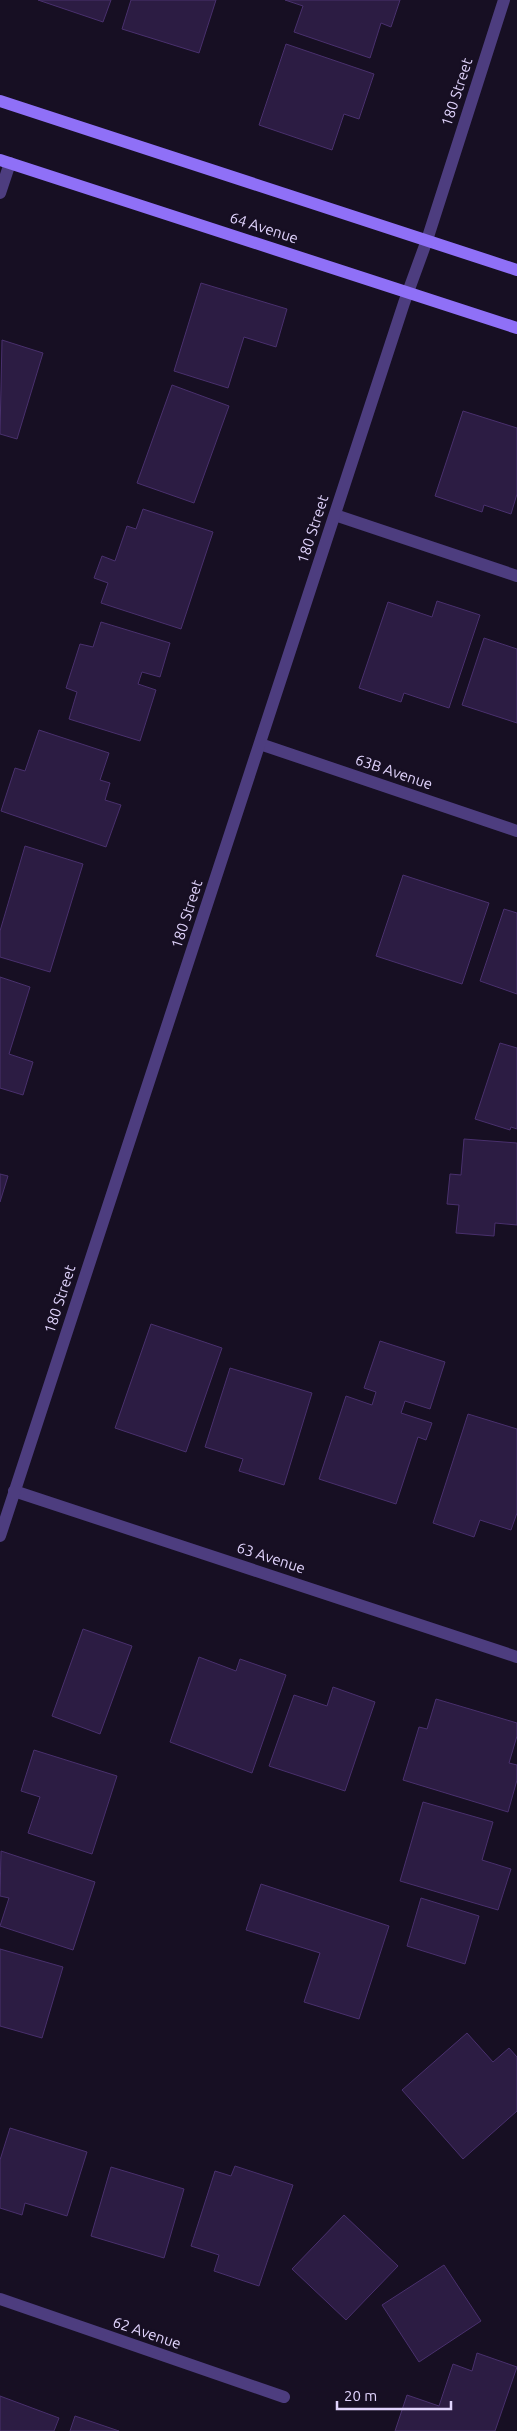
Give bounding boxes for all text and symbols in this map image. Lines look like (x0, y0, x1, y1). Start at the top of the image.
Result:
street label: 180 Street (438, 56, 476, 128)
street label: 64 Avenue (228, 208, 300, 247)
street label: 180 Street (294, 493, 332, 565)
street label: 63B Avenue (353, 750, 435, 793)
street label: 180 Street (168, 878, 206, 950)
street label: 180 Street (41, 1263, 79, 1335)
street label: 63 Avenue (235, 1538, 307, 1577)
street label: 62 Avenue (111, 2313, 183, 2352)
scale bar (337, 2378, 451, 2410)
text: 20 m (344, 2387, 377, 2404)

